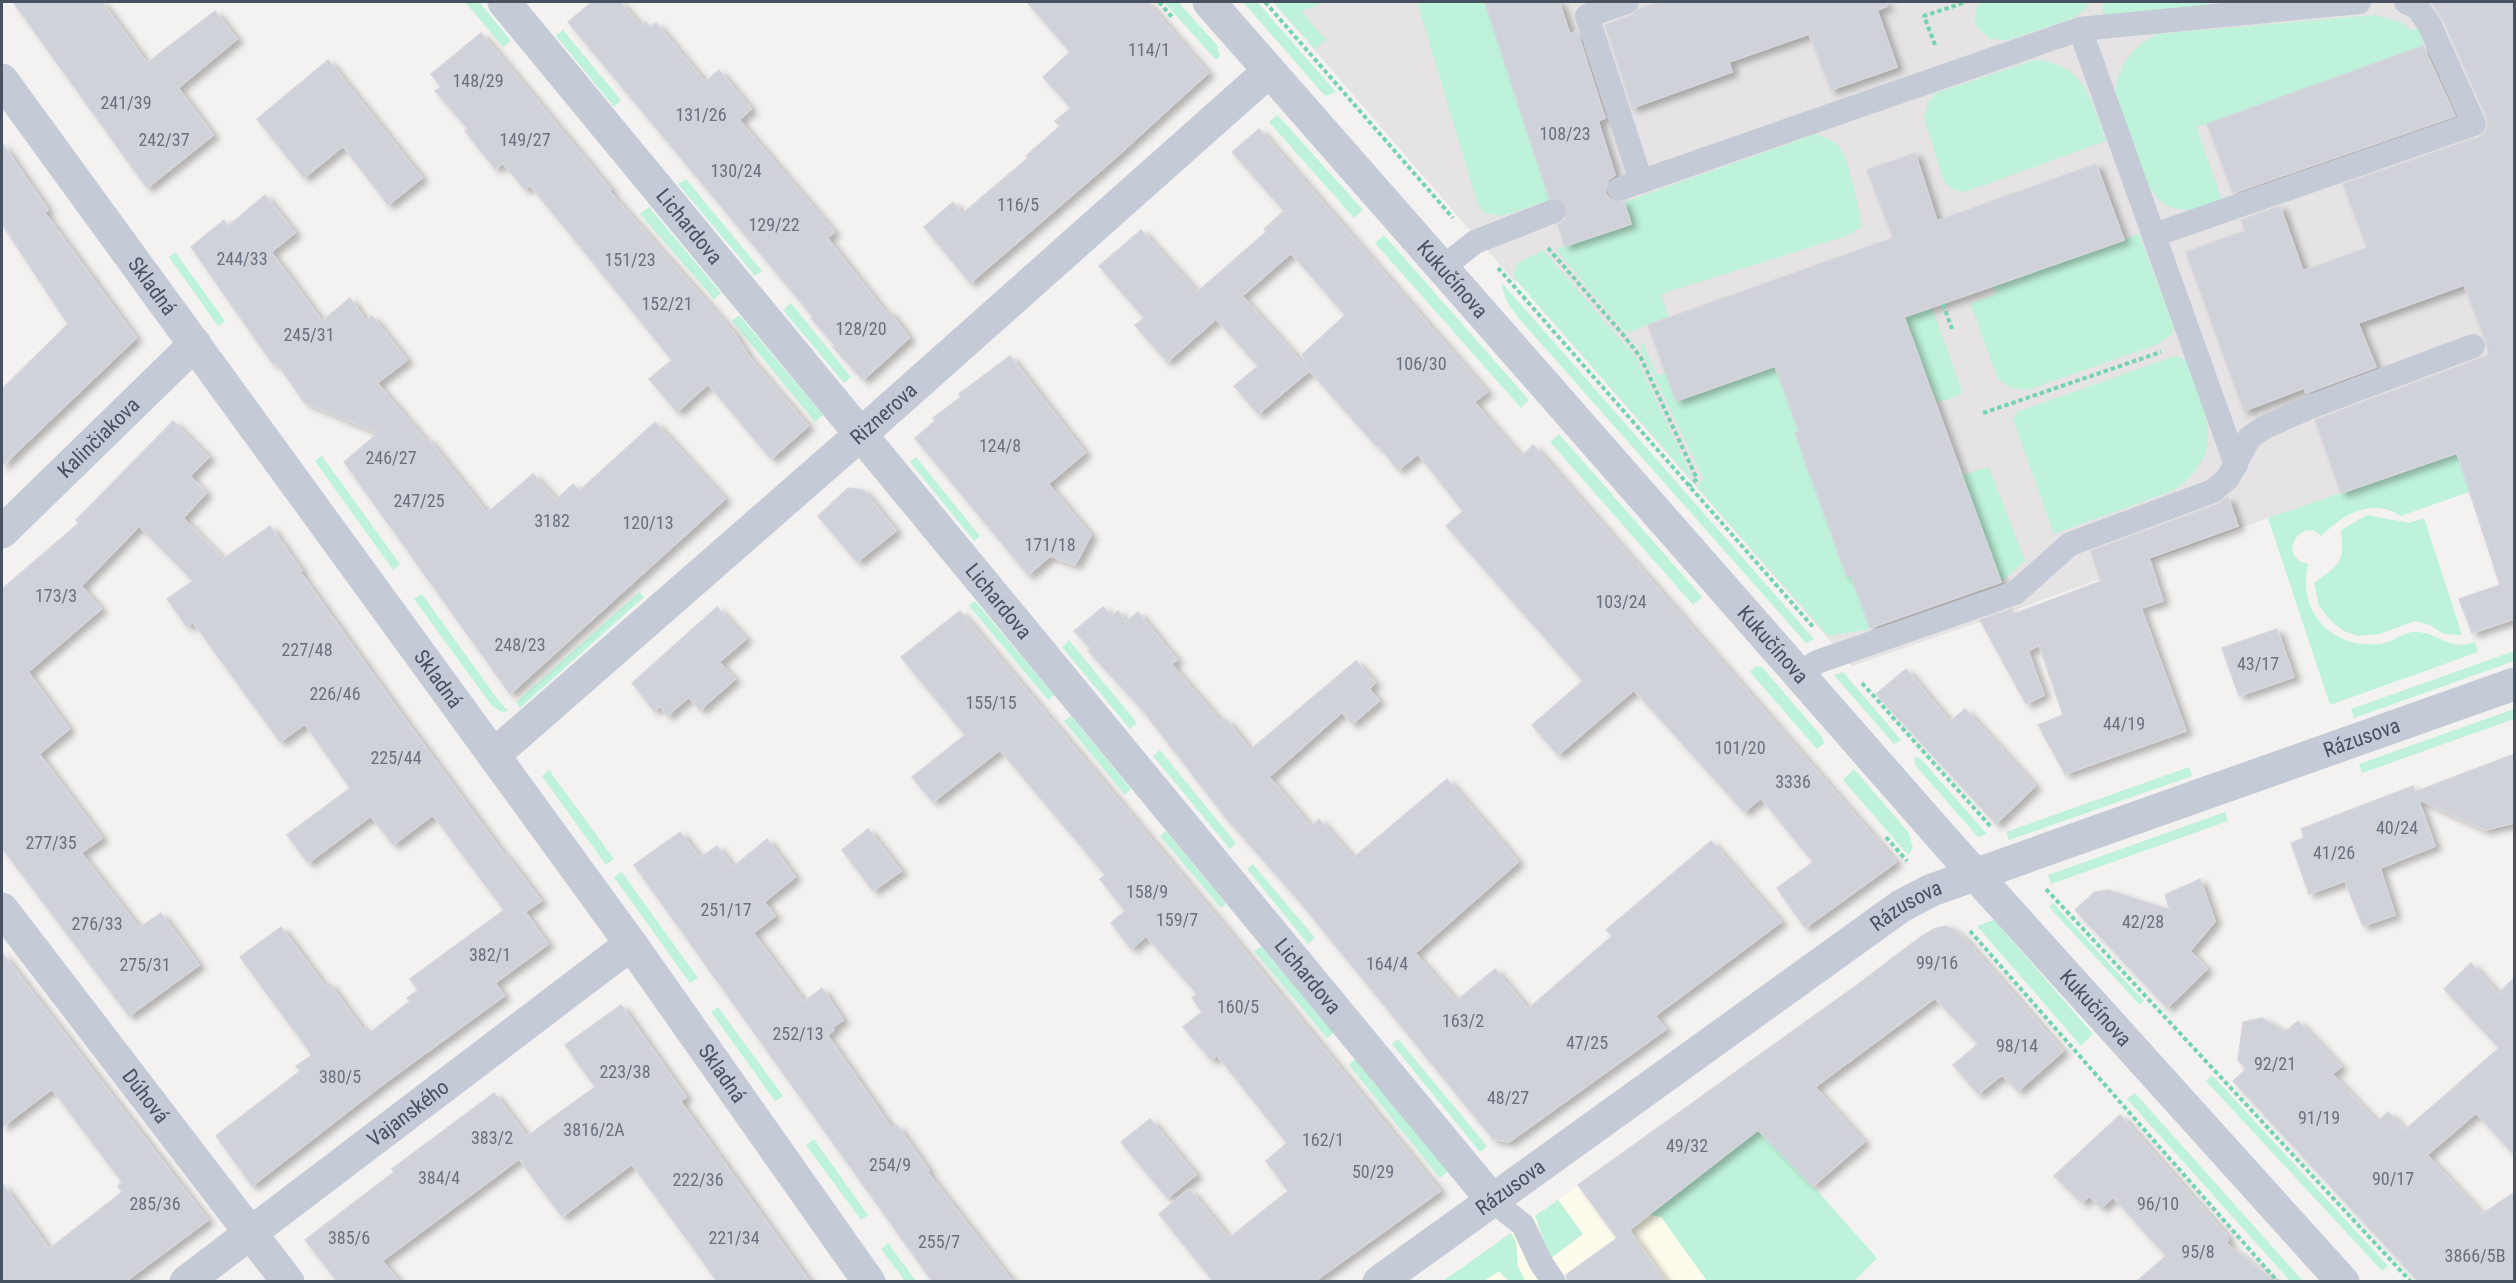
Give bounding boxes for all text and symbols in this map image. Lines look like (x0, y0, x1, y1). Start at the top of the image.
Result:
house number: 114/1 (1128, 39, 1170, 60)
house number: 148/29 (452, 70, 504, 91)
house number: 241/39 (100, 92, 152, 113)
house number: 131/26 (675, 104, 727, 125)
house number: 108/23 (1539, 123, 1591, 144)
house number: 242/37 (138, 129, 190, 150)
house number: 149/27 (499, 129, 551, 150)
house number: 130/24 (710, 160, 762, 181)
street label: Lichardova (651, 184, 727, 269)
house number: 116/5 (997, 194, 1039, 215)
house number: 129/22 (748, 214, 800, 235)
street label: Kukučínova (1412, 236, 1493, 323)
house number: 244/33 (216, 248, 268, 269)
house number: 151/23 (604, 249, 656, 270)
street label: Skladná (123, 252, 181, 320)
house number: 152/21 (641, 293, 693, 314)
house number: 128/20 (835, 318, 887, 339)
house number: 245/31 (283, 324, 335, 345)
house number: 106/30 (1395, 353, 1447, 374)
street label: Riznerova (846, 378, 922, 450)
street label: Kalinčiakova (53, 393, 145, 483)
house number: 124/8 (979, 435, 1021, 456)
house number: 246/27 (365, 447, 417, 468)
house number: 247/25 (393, 490, 445, 511)
house number: 3182 (534, 510, 570, 531)
house number: 120/13 (622, 512, 674, 533)
house number: 171/18 (1024, 534, 1076, 555)
street label: Lichardova (960, 559, 1037, 644)
house number: 173/3 (35, 585, 77, 606)
house number: 103/24 (1595, 591, 1647, 612)
street label: Kukučínova (1732, 601, 1813, 688)
house number: 248/23 (494, 634, 546, 655)
house number: 227/48 (281, 639, 333, 660)
street label: Skladná (409, 645, 467, 713)
house number: 43/17 (2237, 653, 2279, 674)
house number: 226/46 (309, 683, 361, 704)
house number: 155/15 (965, 692, 1017, 713)
house number: 44/19 (2103, 713, 2145, 734)
street label: Rázusova (2320, 713, 2403, 762)
house number: 101/20 (1714, 737, 1766, 758)
house number: 225/44 (370, 747, 422, 768)
house number: 3336 (1775, 771, 1811, 792)
house number: 40/24 (2376, 817, 2418, 838)
house number: 277/35 (25, 832, 77, 853)
house number: 41/26 (2313, 842, 2355, 863)
street label: Rázusova (1866, 876, 1945, 936)
house number: 158/9 (1126, 881, 1168, 902)
house number: 251/17 (700, 899, 752, 920)
house number: 159/7 (1156, 909, 1198, 930)
house number: 42/28 (2122, 911, 2164, 932)
house number: 276/33 (71, 913, 123, 934)
street label: Lichardova (1270, 934, 1346, 1019)
house number: 382/1 (469, 944, 511, 965)
house number: 99/16 (1916, 952, 1958, 973)
house number: 164/4 (1366, 953, 1408, 974)
house number: 275/31 (119, 954, 171, 975)
street label: Kukučínova (2055, 965, 2136, 1051)
house number: 160/5 (1217, 996, 1259, 1017)
house number: 163/2 (1442, 1010, 1484, 1031)
house number: 252/13 (772, 1023, 824, 1044)
house number: 47/25 (1566, 1032, 1608, 1053)
house number: 98/14 (1996, 1035, 2038, 1056)
street label: Skladná (693, 1040, 751, 1107)
house number: 92/21 (2254, 1053, 2296, 1074)
house number: 223/38 (599, 1061, 651, 1082)
street label: Dúhová (117, 1065, 174, 1128)
house number: 380/5 (319, 1066, 361, 1087)
street label: Vajanského (363, 1075, 454, 1152)
house number: 48/27 (1487, 1087, 1529, 1108)
house number: 91/19 (2298, 1107, 2340, 1128)
house number: 3816/2A (563, 1119, 625, 1140)
house number: 383/2 (471, 1127, 513, 1148)
house number: 162/1 (1302, 1129, 1344, 1150)
house number: 49/32 (1666, 1135, 1708, 1156)
house number: 254/9 (869, 1154, 911, 1175)
street label: Rázusova (1471, 1154, 1550, 1220)
house number: 50/29 (1352, 1161, 1394, 1182)
house number: 384/4 (418, 1167, 460, 1188)
house number: 90/17 (2372, 1168, 2414, 1189)
house number: 222/36 (672, 1169, 724, 1190)
house number: 285/36 (129, 1193, 181, 1214)
house number: 96/10 (2137, 1193, 2179, 1214)
house number: 385/6 (328, 1227, 370, 1248)
house number: 221/34 (708, 1227, 760, 1248)
house number: 255/7 (918, 1231, 960, 1252)
house number: 95/8 (2181, 1241, 2215, 1262)
house number: 3866/5B (2445, 1245, 2505, 1266)

